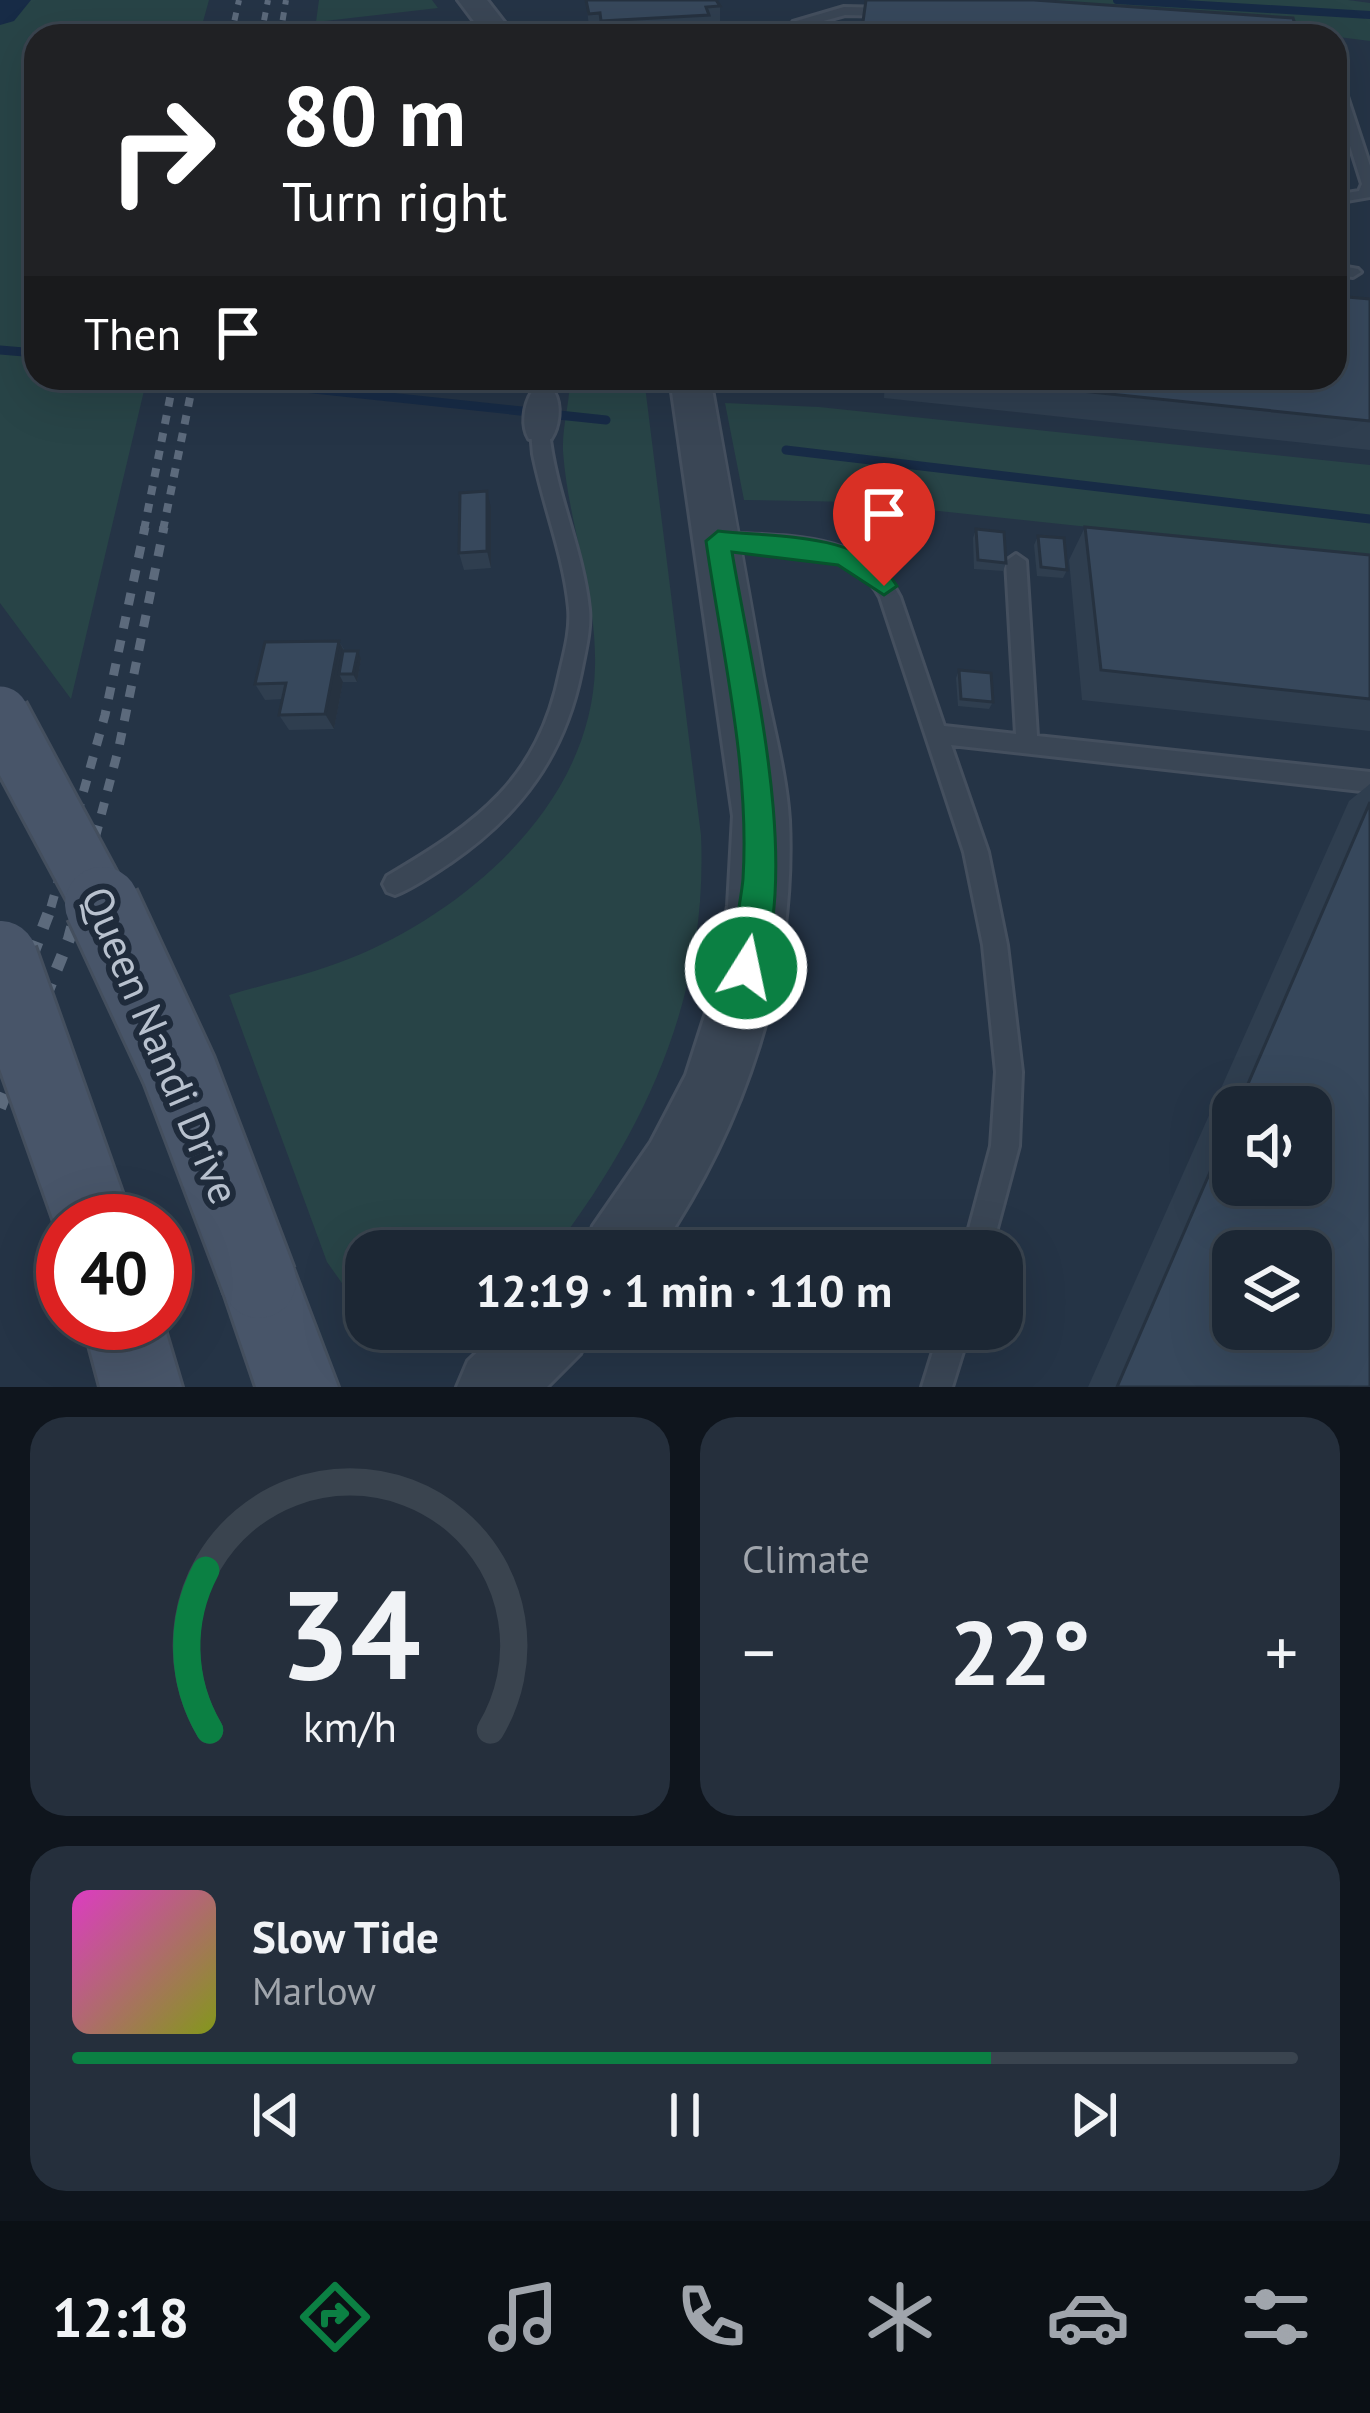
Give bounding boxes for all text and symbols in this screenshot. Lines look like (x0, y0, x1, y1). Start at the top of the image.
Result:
text: 80 m (282, 60, 466, 169)
icon: right (84, 72, 240, 228)
text: Turn right (282, 166, 507, 236)
icon: arrive (205, 300, 271, 366)
text: Then (84, 304, 181, 362)
pin (833, 463, 935, 586)
icon: arrive (851, 481, 917, 547)
street label: Queen Nandi Drive (69, 878, 253, 1212)
position arrow (683, 905, 809, 1031)
map controls (1212, 1086, 1332, 1350)
button: sound (1212, 1086, 1332, 1206)
speed limit sign: 40 (36, 1194, 192, 1350)
button: layers (1212, 1230, 1332, 1350)
text: 12:19 · 1 min · 110 m (476, 1261, 892, 1319)
text: Climate (742, 1533, 870, 1584)
text: 34 (279, 1552, 421, 1713)
text: 22° (949, 1593, 1091, 1710)
text: − (742, 1609, 775, 1694)
text: + (1265, 1609, 1298, 1694)
text: km/h (303, 1697, 397, 1753)
text: Slow Tide (252, 1907, 439, 1965)
text: Marlow (252, 1965, 376, 2016)
icon: previous (243, 2082, 309, 2148)
icon: pause (652, 2082, 718, 2148)
icon: next (1061, 2082, 1127, 2148)
icon: directions (293, 2275, 377, 2359)
icon: music (481, 2275, 565, 2359)
icon: phone (669, 2275, 753, 2359)
icon: climate (858, 2275, 942, 2359)
icon: car (1046, 2275, 1130, 2359)
icon: filters (1234, 2275, 1318, 2359)
text: 12:18 (52, 2282, 189, 2352)

